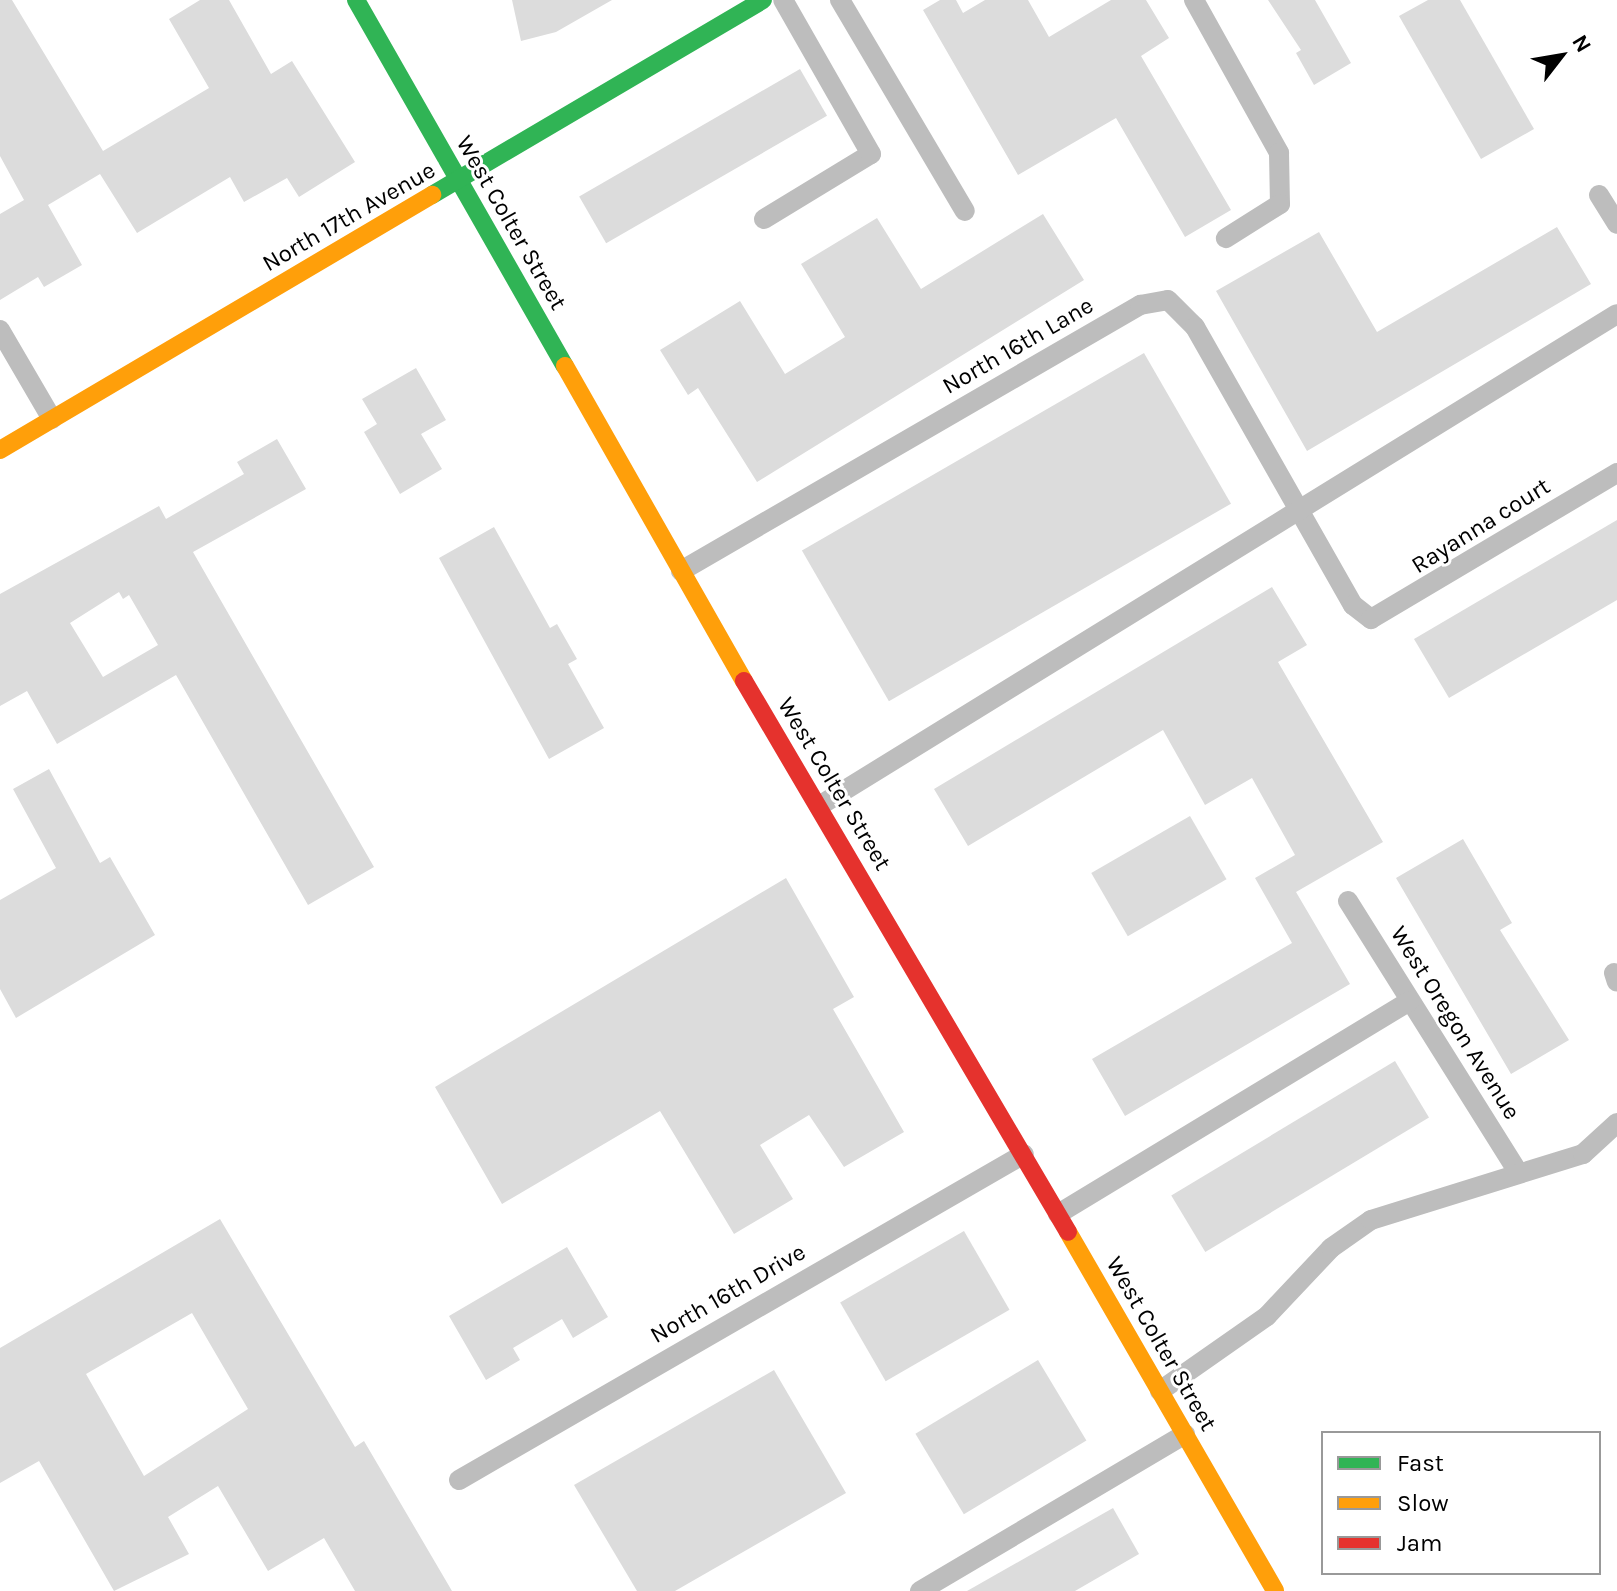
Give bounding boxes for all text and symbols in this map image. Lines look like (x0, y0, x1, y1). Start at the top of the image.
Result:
north arrow (1521, 16, 1601, 96)
text: N (1566, 30, 1597, 57)
street label: West Colter Street (449, 131, 573, 315)
street label: North 17th Avenue (257, 156, 441, 278)
street label: North 16th Lane (937, 291, 1099, 401)
street label: Rayanna court (1406, 472, 1556, 580)
street label: West Colter Street (771, 692, 897, 876)
street label: West Oregon Avenue (1384, 921, 1526, 1125)
street label: North 16th Drive (645, 1238, 811, 1350)
street label: West Colter Street (1099, 1252, 1223, 1436)
legend (1321, 1431, 1601, 1575)
text: Fast (1397, 1449, 1444, 1477)
text: Slow (1397, 1489, 1449, 1517)
text: Jam (1397, 1529, 1442, 1557)

